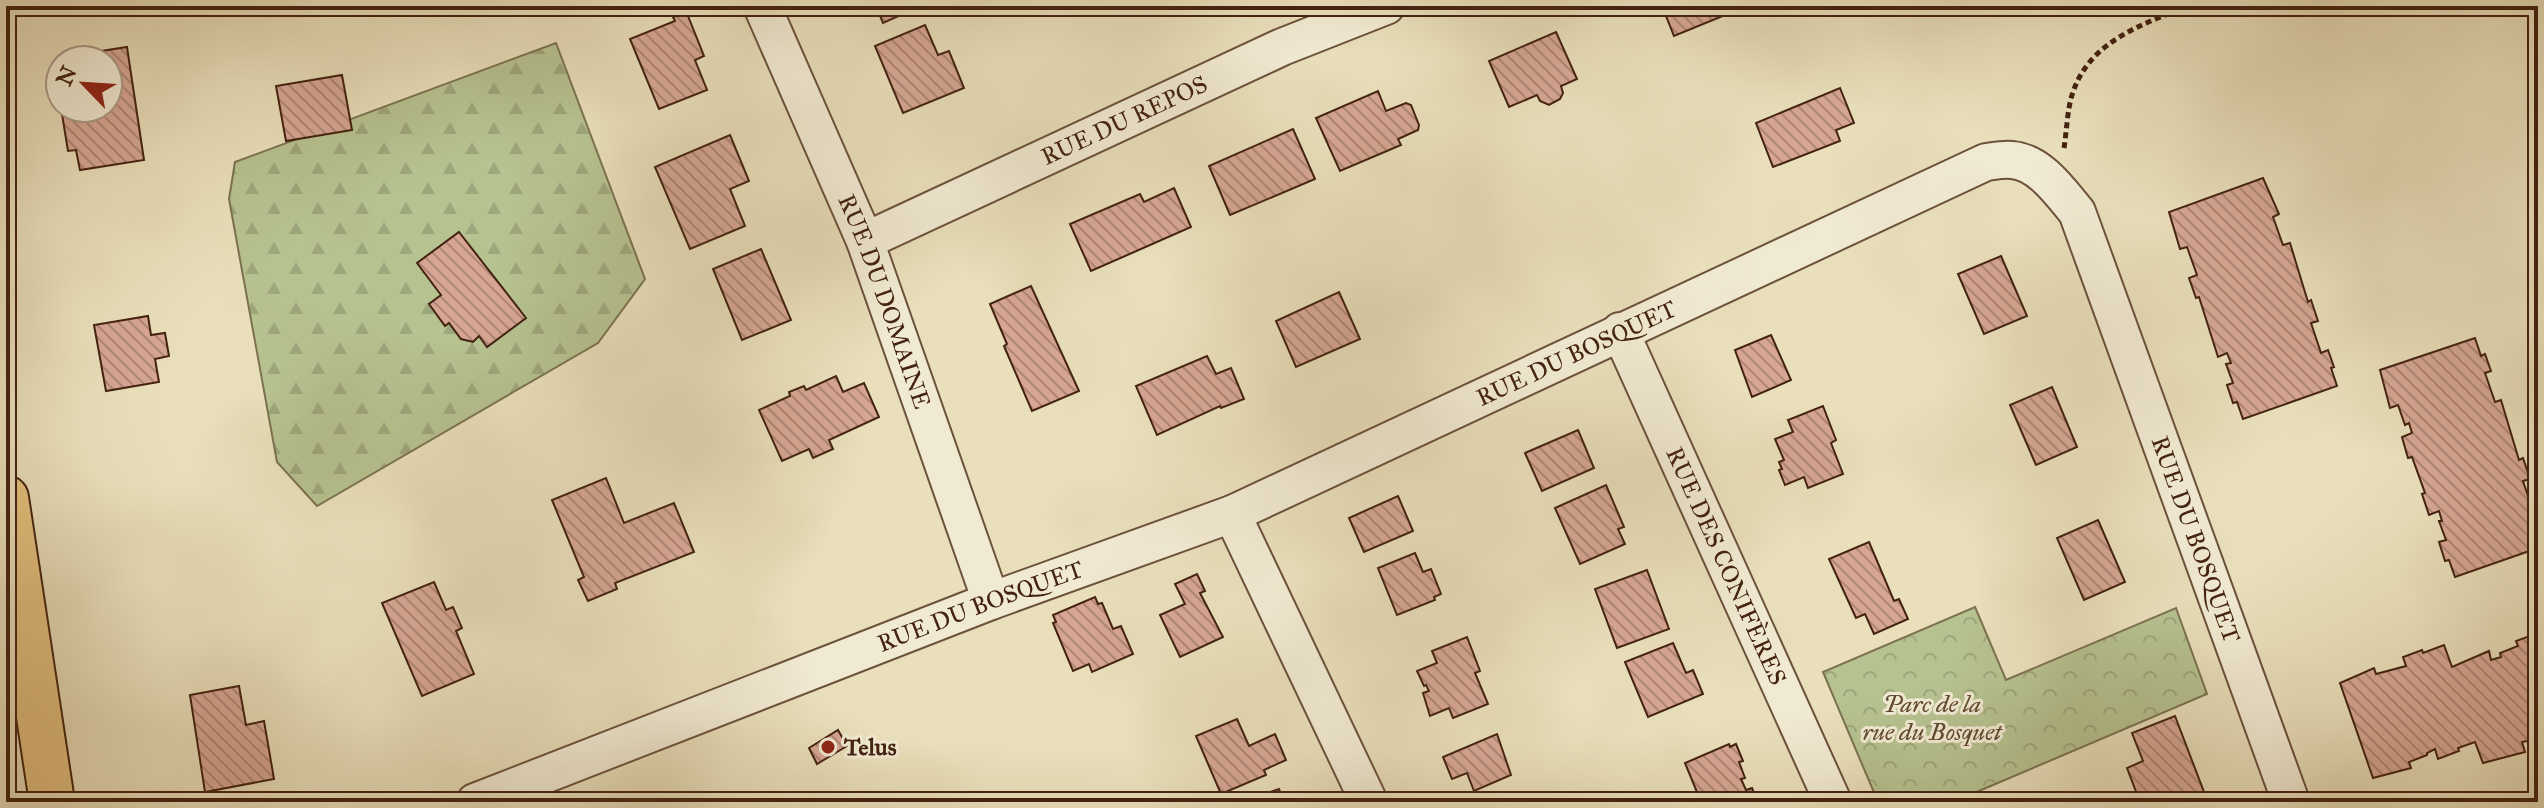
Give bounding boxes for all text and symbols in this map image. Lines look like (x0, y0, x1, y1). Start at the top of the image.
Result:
north arrow (44, 44, 124, 124)
text: N (50, 61, 83, 90)
street label: RUE DU REPOS (1036, 69, 1212, 172)
street label: RUE DU DOMAINE (831, 190, 937, 412)
street label: RUE DU BOSQUET (1471, 294, 1681, 413)
street label: RUE DU BOSQUET (2145, 432, 2247, 647)
street label: RUE DES CONIFÈRES (1659, 442, 1793, 690)
street label: RUE DU BOSQUET (873, 554, 1087, 659)
park label: Parc de la rue du Bosquet (1862, 689, 2003, 747)
place label: Telus (843, 732, 897, 762)
marker: Telus (819, 738, 837, 756)

